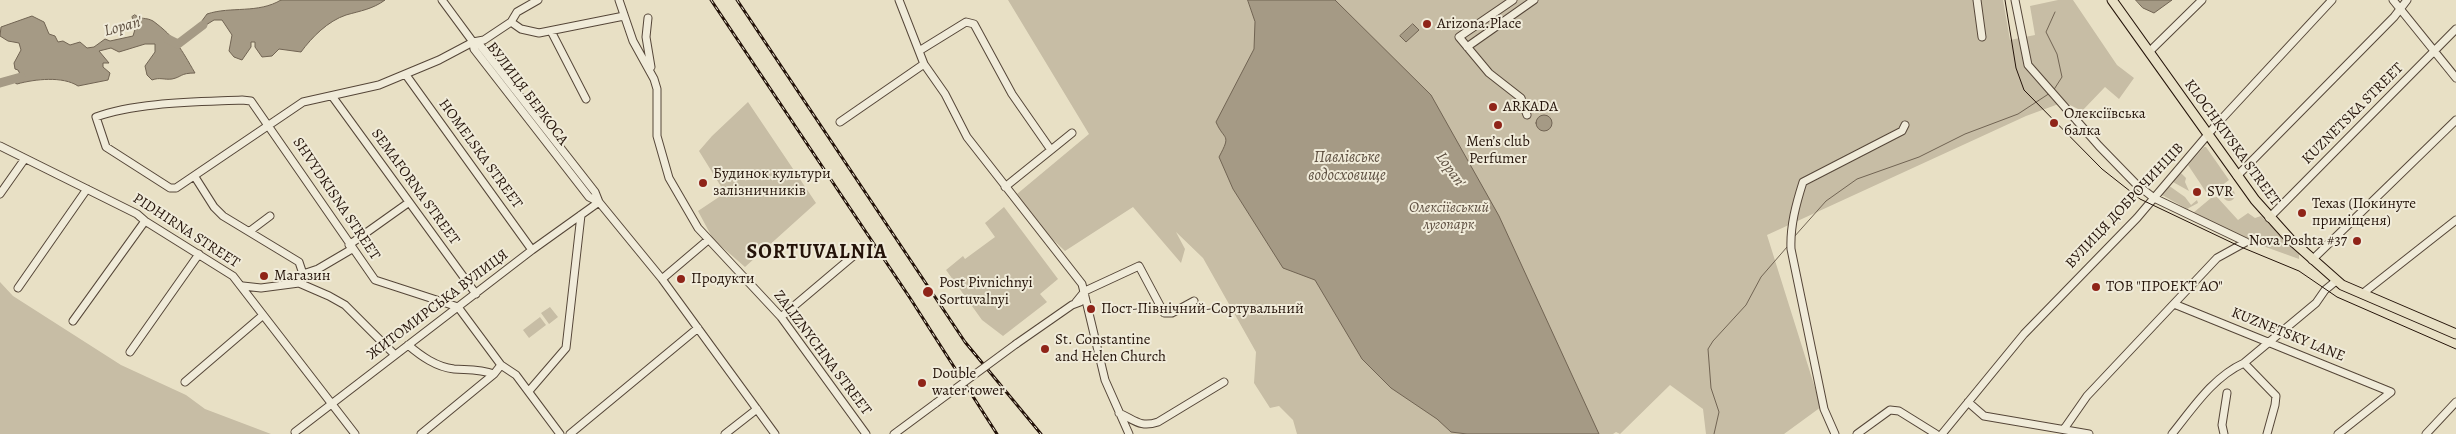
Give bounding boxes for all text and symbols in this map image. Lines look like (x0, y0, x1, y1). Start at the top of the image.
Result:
water label: Lopan' (102, 13, 144, 41)
place label: Arizona.Place (1437, 15, 1521, 33)
marker: Arizona.Place (1421, 18, 1433, 30)
street label: ВУЛИЦЯ БЕРКОСА (482, 39, 572, 149)
street label: KUZNETSKA STREET (2299, 60, 2407, 168)
street label: KLOCHKIVSKA STREET (2180, 76, 2284, 210)
street label: HOMELSKA STREET (434, 96, 526, 212)
place label: ARKADA (1503, 98, 1558, 116)
marker: ARKADA (1487, 101, 1499, 113)
place label: Олексіївська балка (2064, 105, 2146, 140)
marker: Олексіївська балка (2048, 117, 2060, 129)
marker: Men’s club Perfumer (1492, 119, 1504, 131)
street label: SEMAFORNA STREET (367, 126, 463, 248)
place label: Men’s club Perfumer (1466, 133, 1530, 168)
street label: SHVYDKISNA STREET (288, 134, 384, 264)
street label: ВУЛИЦЯ ДОБРОЧИНЦІВ (2062, 139, 2188, 273)
water label: Павлівське водосховище (1308, 148, 1386, 186)
water label: Lopan' (1431, 149, 1469, 191)
place label: Будинок культури залізничників (713, 165, 831, 200)
marker: Будинок культури залізничників (697, 177, 709, 189)
place label: SVR (2207, 183, 2233, 201)
marker: SVR (2191, 186, 2203, 198)
street label: PIDHIRNA STREET (129, 190, 243, 272)
place label: Texas (Покинуте приміщеня) (2312, 195, 2416, 230)
park label: Олексіївський лугопарк (1409, 199, 1489, 234)
marker: Texas (Покинуте приміщеня) (2296, 207, 2308, 219)
place label: Nova Poshta #37 (2249, 232, 2347, 250)
marker: Nova Poshta #37 (2351, 235, 2363, 247)
district label: SORTUVALNIA (745, 241, 889, 265)
street label: ЖИТОМИРСЬКА ВУЛИЦЯ (364, 246, 512, 364)
place label: Магазин (274, 267, 331, 285)
marker: Магазин (258, 270, 270, 282)
place label: Продукти (691, 270, 755, 288)
marker: Продукти (675, 273, 687, 285)
place label: Post Pivnichnyi Sortuvalnyi (939, 274, 1033, 309)
place label: ТОВ "ПРОЕКТ АО" (2106, 278, 2223, 296)
marker: ТОВ "ПРОЕКТ АО" (2090, 281, 2102, 293)
marker: Post Pivnichnyi Sortuvalnyi (921, 285, 935, 299)
street label: ZALIZNYCHNA STREET (769, 287, 875, 419)
place label: Пост-Північний-Сортувальний (1101, 300, 1304, 318)
marker: Пост-Північний-Сортувальний (1085, 303, 1097, 315)
street label: KUZNETSKY LANE (2229, 304, 2347, 366)
place label: St. Constantine and Helen Church (1055, 331, 1166, 366)
marker: St. Constantine and Helen Church (1039, 343, 1051, 355)
place label: Double water tower (932, 365, 1005, 400)
marker: Double water tower (916, 377, 928, 389)

